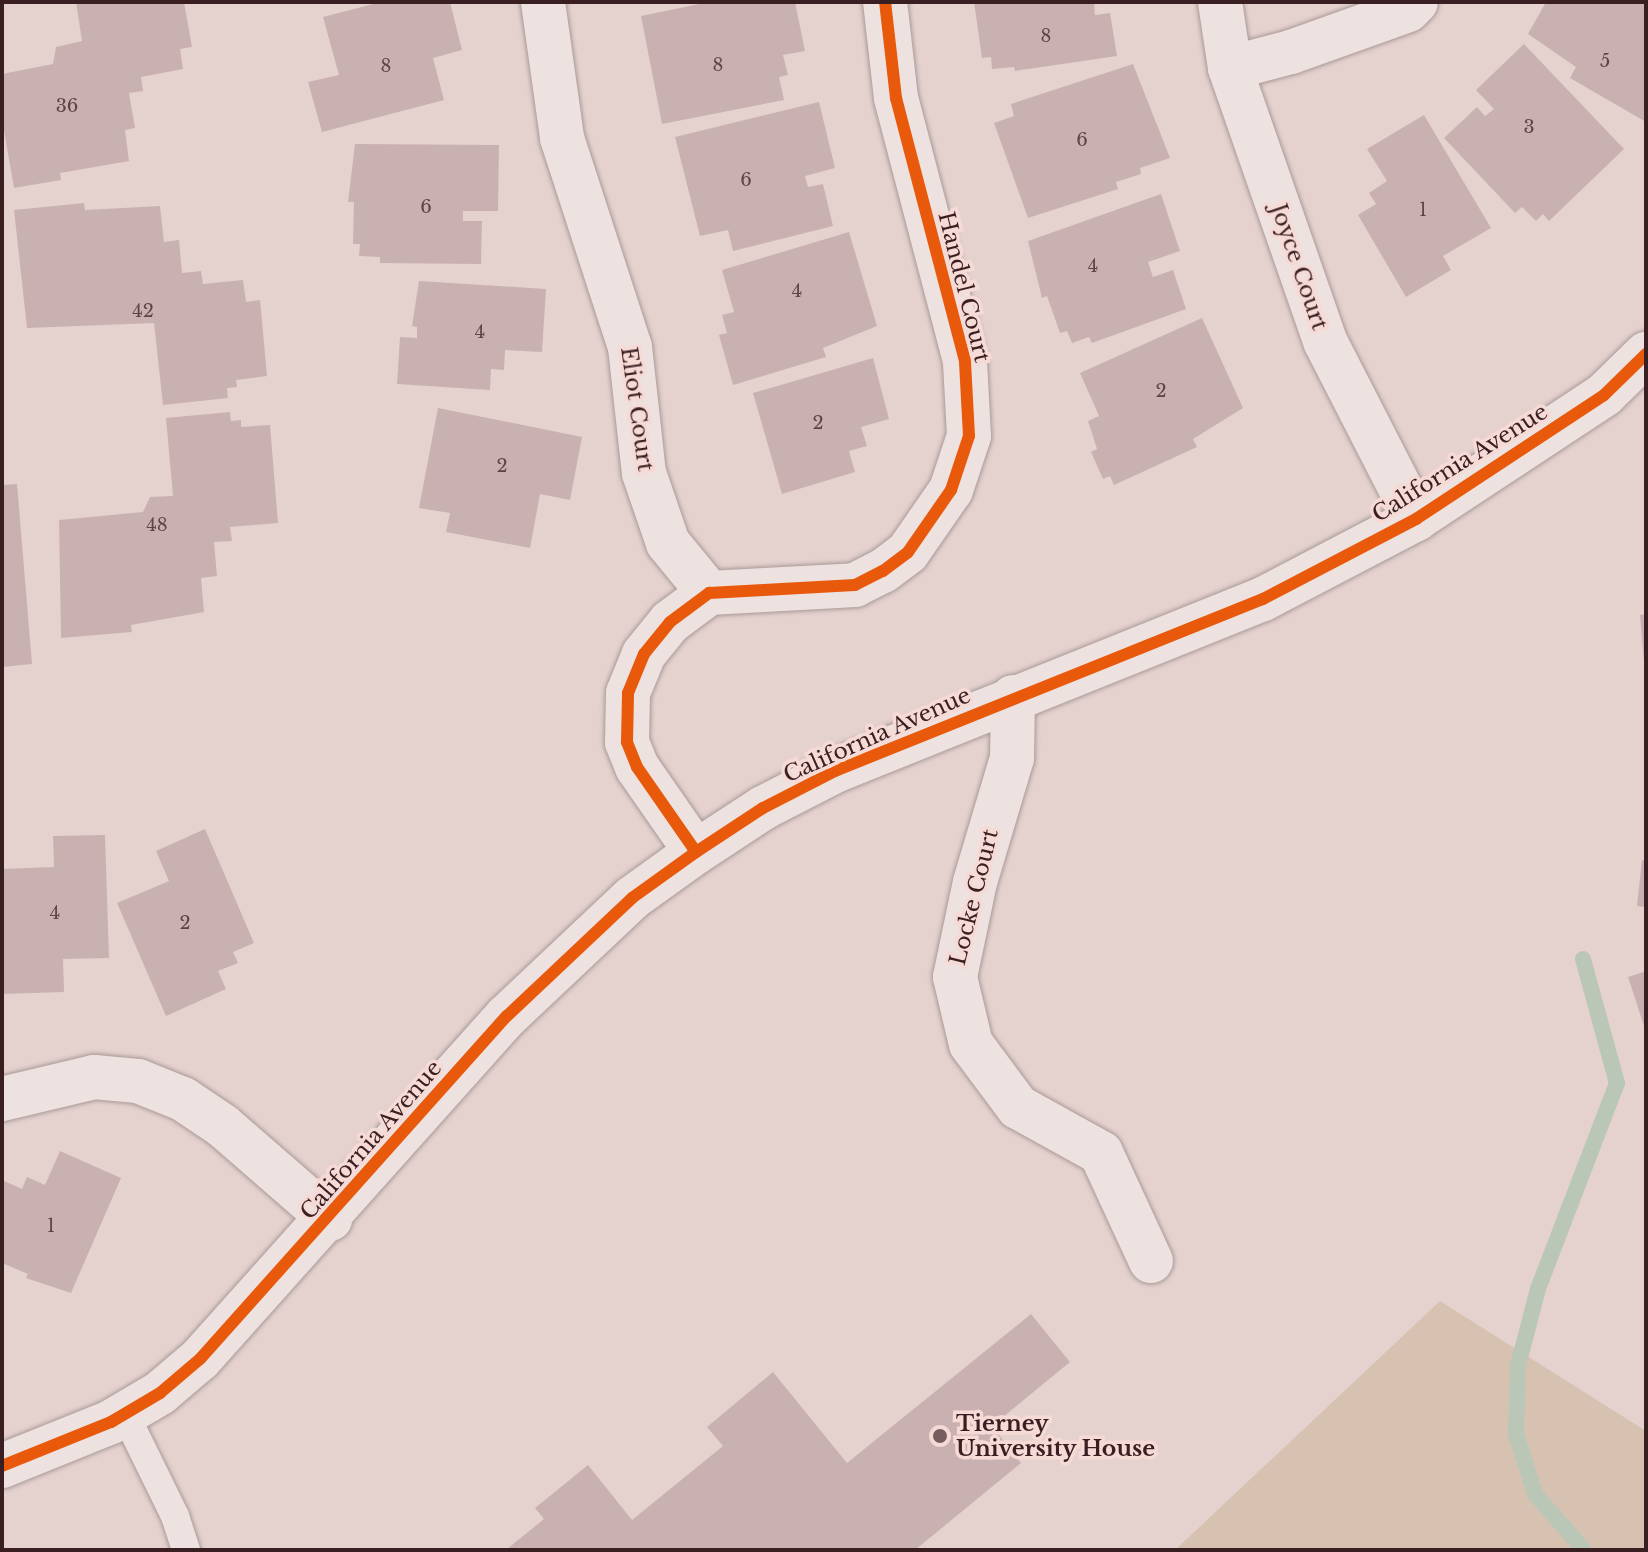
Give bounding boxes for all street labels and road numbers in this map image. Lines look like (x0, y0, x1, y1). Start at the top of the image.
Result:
street label: Joyce Court (1265, 200, 1333, 334)
street label: Handel Court (933, 209, 995, 365)
street label: Eliot Court (615, 345, 659, 473)
street label: California Avenue (1367, 398, 1553, 528)
street label: California Avenue (779, 682, 975, 788)
street label: Locke Court (944, 826, 1004, 968)
street label: California Avenue (294, 1055, 448, 1225)

